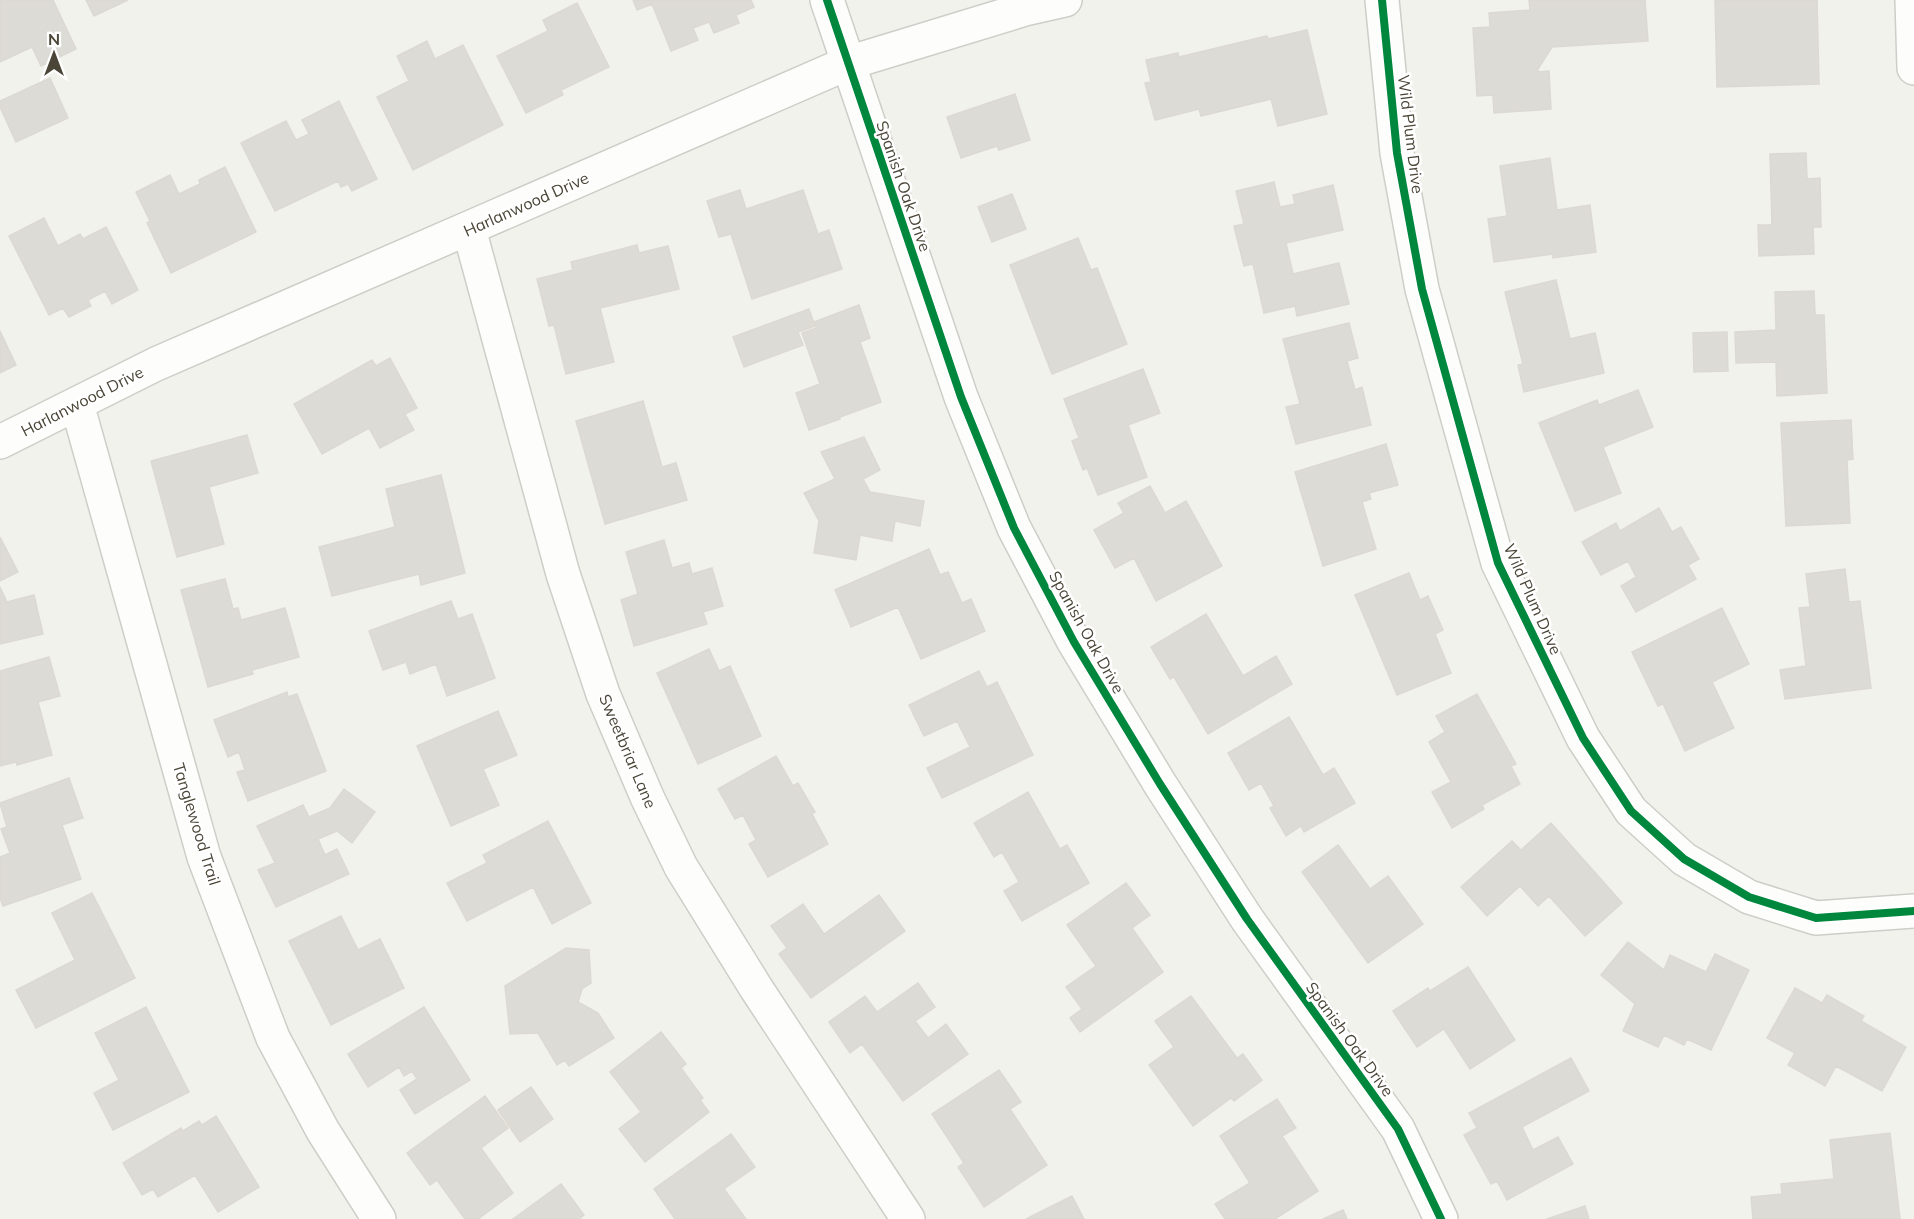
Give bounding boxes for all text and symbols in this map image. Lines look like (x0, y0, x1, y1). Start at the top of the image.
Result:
north arrow (24, 24, 84, 84)
text: N (48, 29, 60, 49)
street label: Wild Plum Drive (1394, 73, 1428, 195)
street label: Spanish Oak Drive (872, 118, 936, 254)
street label: Harlanwood Drive (460, 167, 592, 241)
street label: Harlanwood Drive (17, 361, 147, 441)
street label: Wild Plum Drive (1500, 540, 1566, 658)
street label: Spanish Oak Drive (1045, 567, 1129, 697)
street label: Sweetbriar Lane (595, 691, 661, 811)
street label: Tanglewood Trail (169, 760, 225, 888)
street label: Spanish Oak Drive (1302, 978, 1398, 1100)

